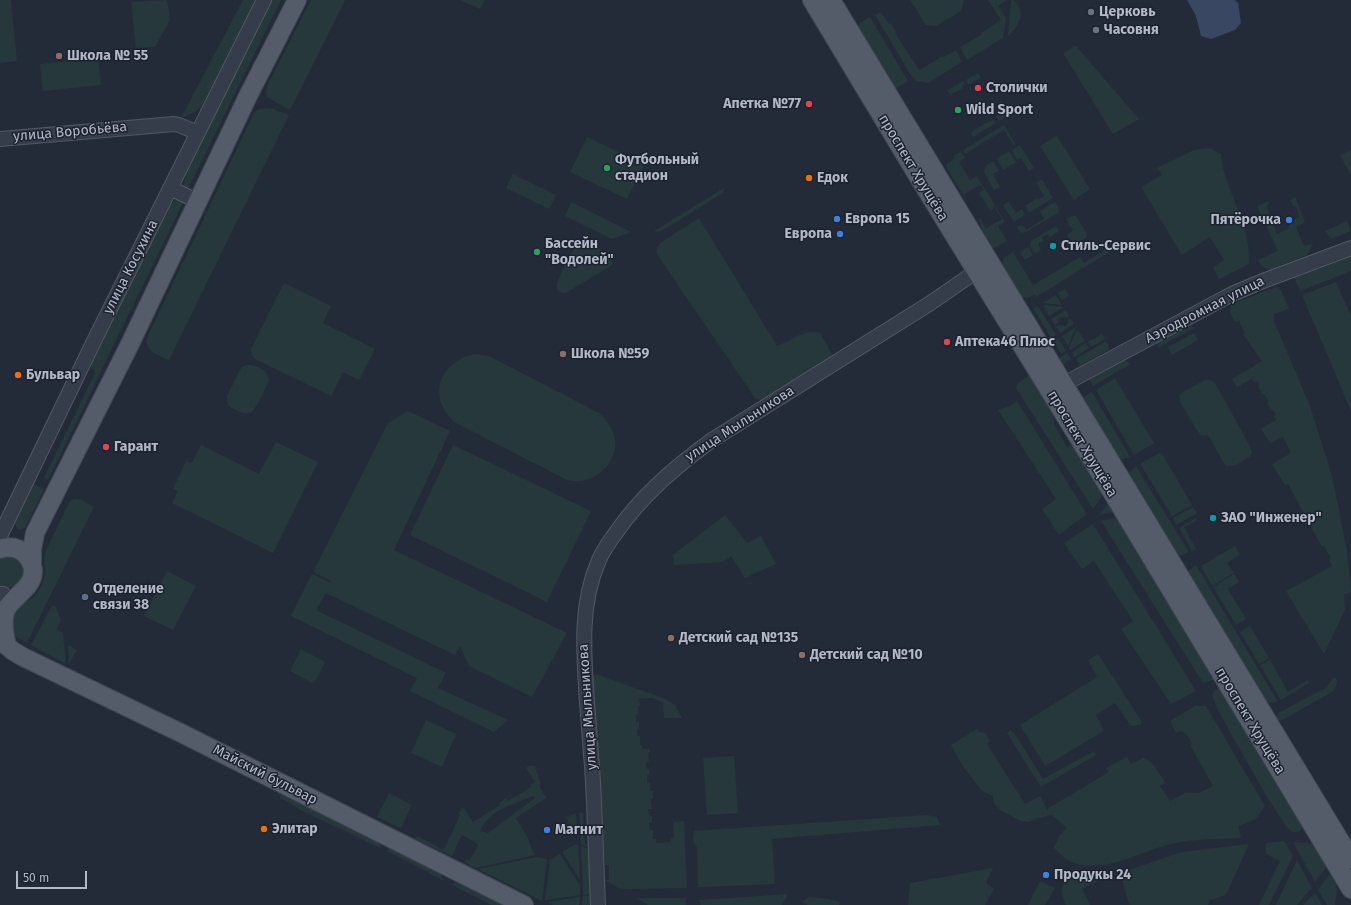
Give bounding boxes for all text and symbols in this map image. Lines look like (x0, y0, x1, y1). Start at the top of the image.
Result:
place label: Церковь (1099, 4, 1155, 20)
marker: Церковь (1086, 7, 1096, 17)
place label: Часовня (1104, 22, 1159, 38)
marker: Часовня (1091, 25, 1101, 35)
place label: Школа № 55 (67, 48, 148, 64)
marker: Школа № 55 (54, 51, 64, 61)
place label: Столички (986, 80, 1048, 96)
marker: Столички (973, 83, 983, 93)
place label: Апетка №77 (723, 96, 801, 112)
marker: Апетка №77 (804, 99, 814, 109)
place label: Wild Sport (966, 102, 1033, 118)
marker: Wild Sport (953, 105, 963, 115)
street label: проспект Хрущёва (875, 112, 951, 224)
street label: улица Воробьёва (12, 119, 128, 145)
place label: Футбольный стадион (615, 152, 699, 184)
marker: Футбольный стадион (602, 163, 612, 173)
place label: Едок (817, 170, 848, 186)
marker: Едок (804, 173, 814, 183)
place label: Европа 15 (845, 211, 910, 227)
place label: Пятёрочка (1211, 212, 1281, 228)
marker: Европа 15 (832, 214, 842, 224)
marker: Пятёрочка (1284, 215, 1294, 225)
street label: улица Косухина (100, 217, 162, 317)
place label: Европа (785, 226, 832, 242)
marker: Европа (835, 229, 845, 239)
place label: Бассейн "Водолей" (545, 236, 614, 268)
place label: Стиль-Сервис (1061, 238, 1151, 254)
marker: Стиль-Сервис (1048, 241, 1058, 251)
marker: Бассейн "Водолей" (532, 247, 542, 257)
street label: Аэродромная улица (1143, 273, 1267, 347)
place label: Аптека46 Плюс (955, 334, 1055, 350)
marker: Аптека46 Плюс (942, 337, 952, 347)
place label: Школа №59 (571, 346, 649, 362)
marker: Школа №59 (558, 349, 568, 359)
place label: Бульвар (26, 367, 80, 383)
marker: Бульвар (13, 370, 23, 380)
street label: улица Мыльникова (682, 382, 798, 466)
street label: проспект Хрущёва (1044, 388, 1120, 500)
place label: Гарант (114, 439, 158, 455)
marker: Гарант (101, 442, 111, 452)
place label: ЗАО "Инженер" (1221, 510, 1322, 526)
marker: ЗАО "Инженер" (1208, 513, 1218, 523)
place label: Отделение связи 38 (93, 581, 164, 614)
marker: Отделение связи 38 (80, 592, 90, 602)
place label: Детский сад №135 (679, 630, 798, 646)
marker: Детский сад №135 (666, 633, 676, 643)
street label: улица Мыльникова (575, 643, 601, 771)
place label: Детский сад №10 (810, 647, 923, 663)
marker: Детский сад №10 (797, 650, 807, 660)
street label: проспект Хрущёва (1212, 665, 1288, 777)
street label: Майский бульвар (210, 741, 320, 809)
place label: Элитар (272, 821, 318, 837)
place label: Магнит (555, 822, 603, 838)
marker: Элитар (259, 824, 269, 834)
marker: Магнит (542, 825, 552, 835)
scale bar (18, 863, 89, 889)
place label: Продукы 24 (1054, 867, 1131, 883)
marker: Продукы 24 (1041, 870, 1051, 880)
text: 50 m (23, 871, 49, 885)

